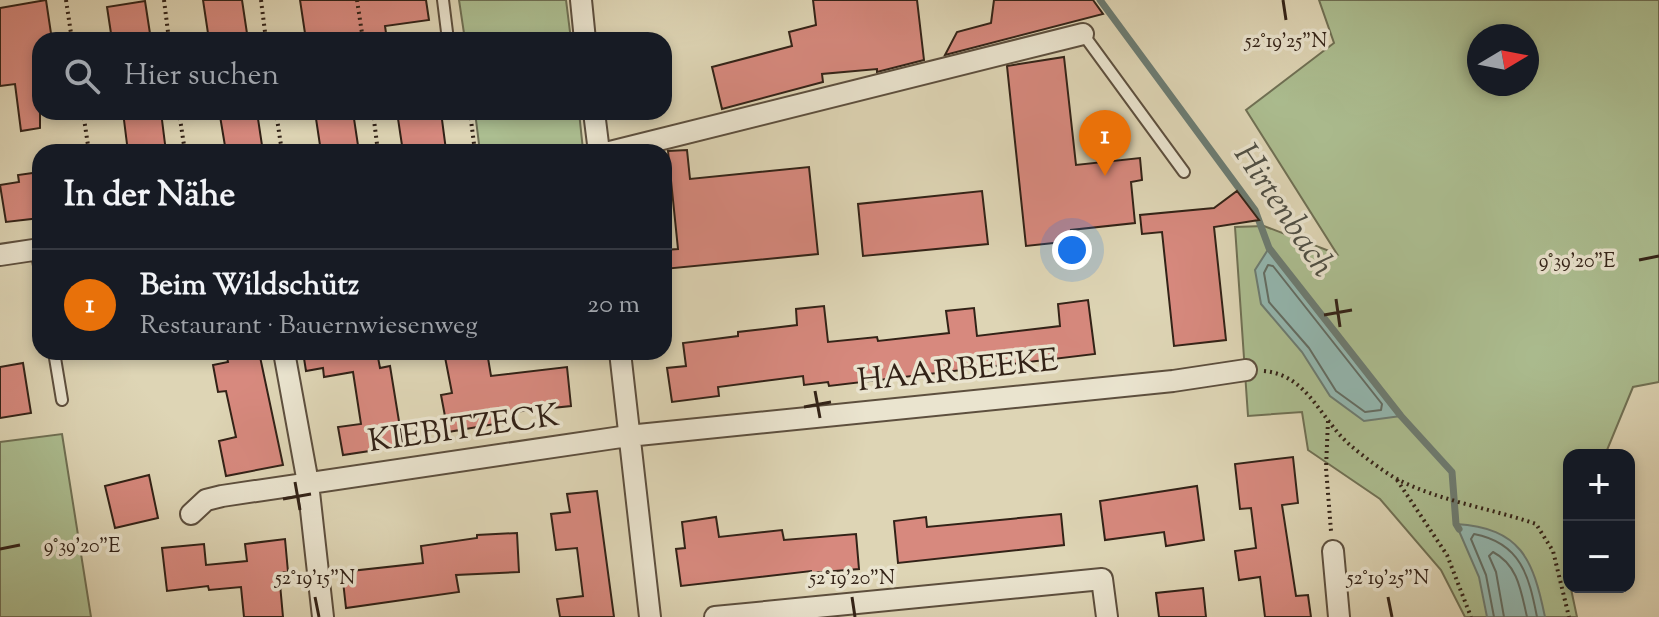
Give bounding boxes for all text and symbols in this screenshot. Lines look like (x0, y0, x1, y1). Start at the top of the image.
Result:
north arrow (1467, 24, 1539, 96)
text: 52°19'25"N (1244, 28, 1327, 57)
search box (32, 32, 672, 120)
icon: search (60, 54, 104, 98)
text: Hier suchen (124, 55, 279, 98)
pin: 1 (1079, 110, 1131, 176)
water label: Hirtenbach (1220, 134, 1346, 288)
text: In der Nähe (64, 172, 235, 221)
your location (1052, 230, 1092, 270)
text: 9°39'20"E (1539, 248, 1615, 277)
text: Beim Wildschütz (140, 265, 359, 308)
text: 1 (86, 287, 94, 324)
text: 20 m (587, 287, 640, 324)
text: Restaurant · Bauernwiesenweg (140, 308, 478, 345)
street label: HAARBEEKE (855, 339, 1061, 405)
street label: KIEBITZECK (365, 394, 563, 466)
map controls (1563, 449, 1635, 593)
button: + (1563, 449, 1635, 521)
button: − (1563, 521, 1635, 593)
text: 9°39'20"E (44, 533, 120, 562)
text: 52°19'15"N (274, 565, 355, 594)
text: 52°19'20"N (808, 565, 895, 594)
text: 52°19'25"N (1346, 565, 1429, 594)

